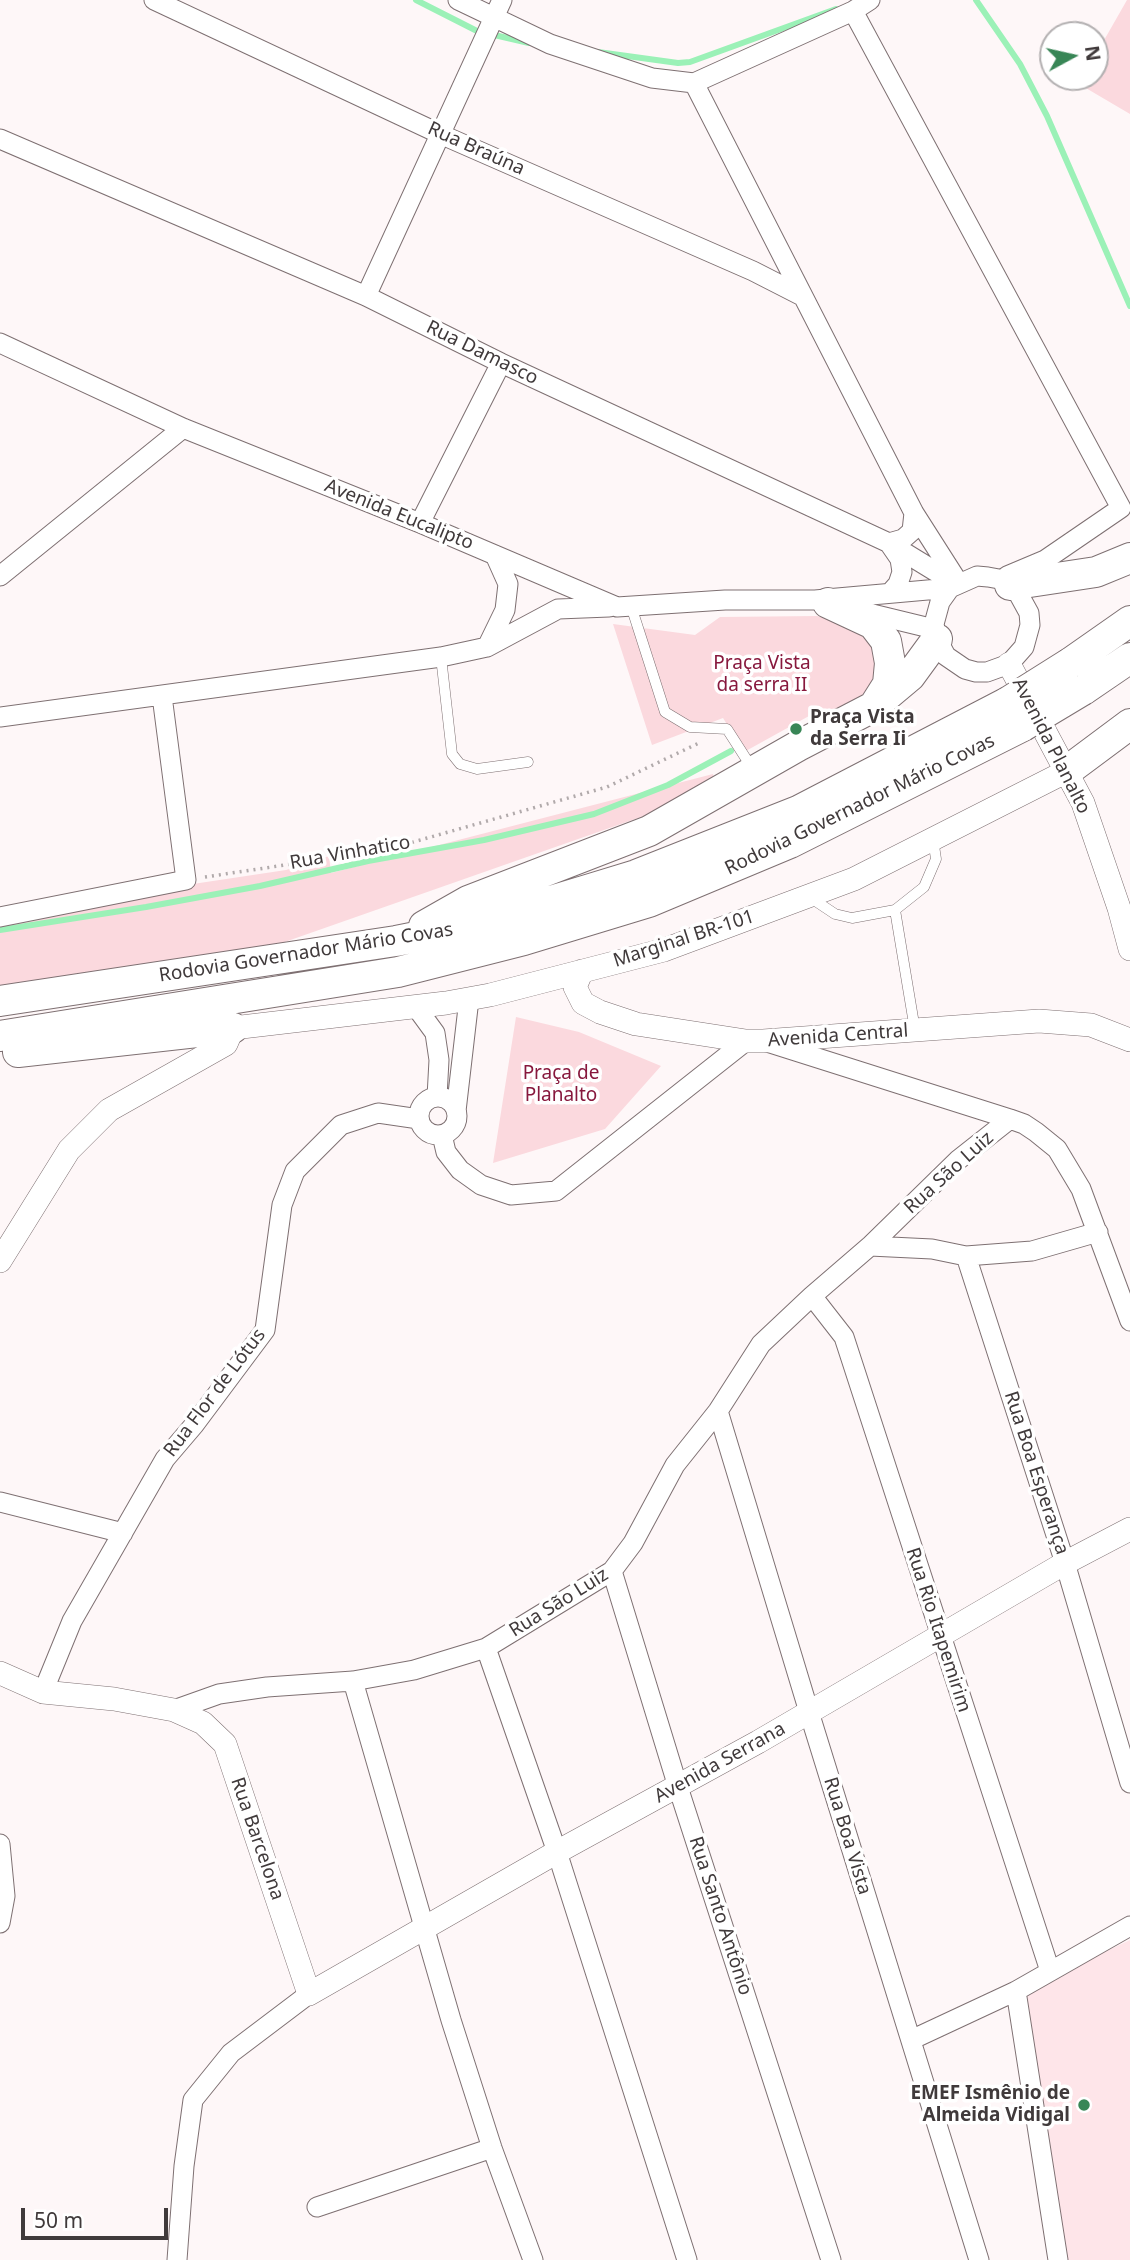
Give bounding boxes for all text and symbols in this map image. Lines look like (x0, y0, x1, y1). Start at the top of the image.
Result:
north arrow (1039, 21, 1109, 91)
text: N (1079, 44, 1107, 63)
street label: Rua Braúna (424, 117, 528, 181)
street label: Rua Damasco (422, 316, 542, 390)
street label: Avenida Eucalipto (321, 475, 477, 555)
park label: Praça Vista da serra II (713, 653, 811, 697)
street label: Avenida Planalto (1007, 674, 1095, 818)
place label: Praça Vista da Serra Ii (810, 707, 915, 751)
marker: Praça Vista da Serra Ii (788, 721, 804, 737)
street label: Rodovia Governador Mário Covas (721, 730, 999, 880)
street label: Rua Vinhatico (288, 831, 412, 875)
street label: Marginal BR-101 (610, 905, 758, 973)
street label: Rodovia Governador Mário Covas (157, 918, 455, 988)
street label: Avenida Central (767, 1020, 909, 1052)
park label: Praça de Planalto (523, 1063, 599, 1107)
street label: Rua São Luiz (900, 1127, 998, 1219)
street label: Rua Flor de Lótus (159, 1324, 271, 1462)
street label: Rua Boa Esperança (999, 1388, 1073, 1558)
street label: Rua Rio Itapemirim (901, 1545, 975, 1715)
street label: Rua São Luiz (505, 1564, 613, 1642)
street label: Avenida Serrana (651, 1718, 789, 1808)
street label: Rua Barcelona (225, 1775, 289, 1903)
street label: Rua Boa Vista (818, 1775, 876, 1897)
street label: Rua Santo Antônio (684, 1834, 756, 1998)
place label: EMEF Ismênio de Almeida Vidigal (910, 2083, 1070, 2127)
marker: EMEF Ismênio de Almeida Vidigal (1076, 2097, 1092, 2113)
scale bar (24, 2194, 172, 2238)
text: 50 m (34, 2206, 83, 2234)

